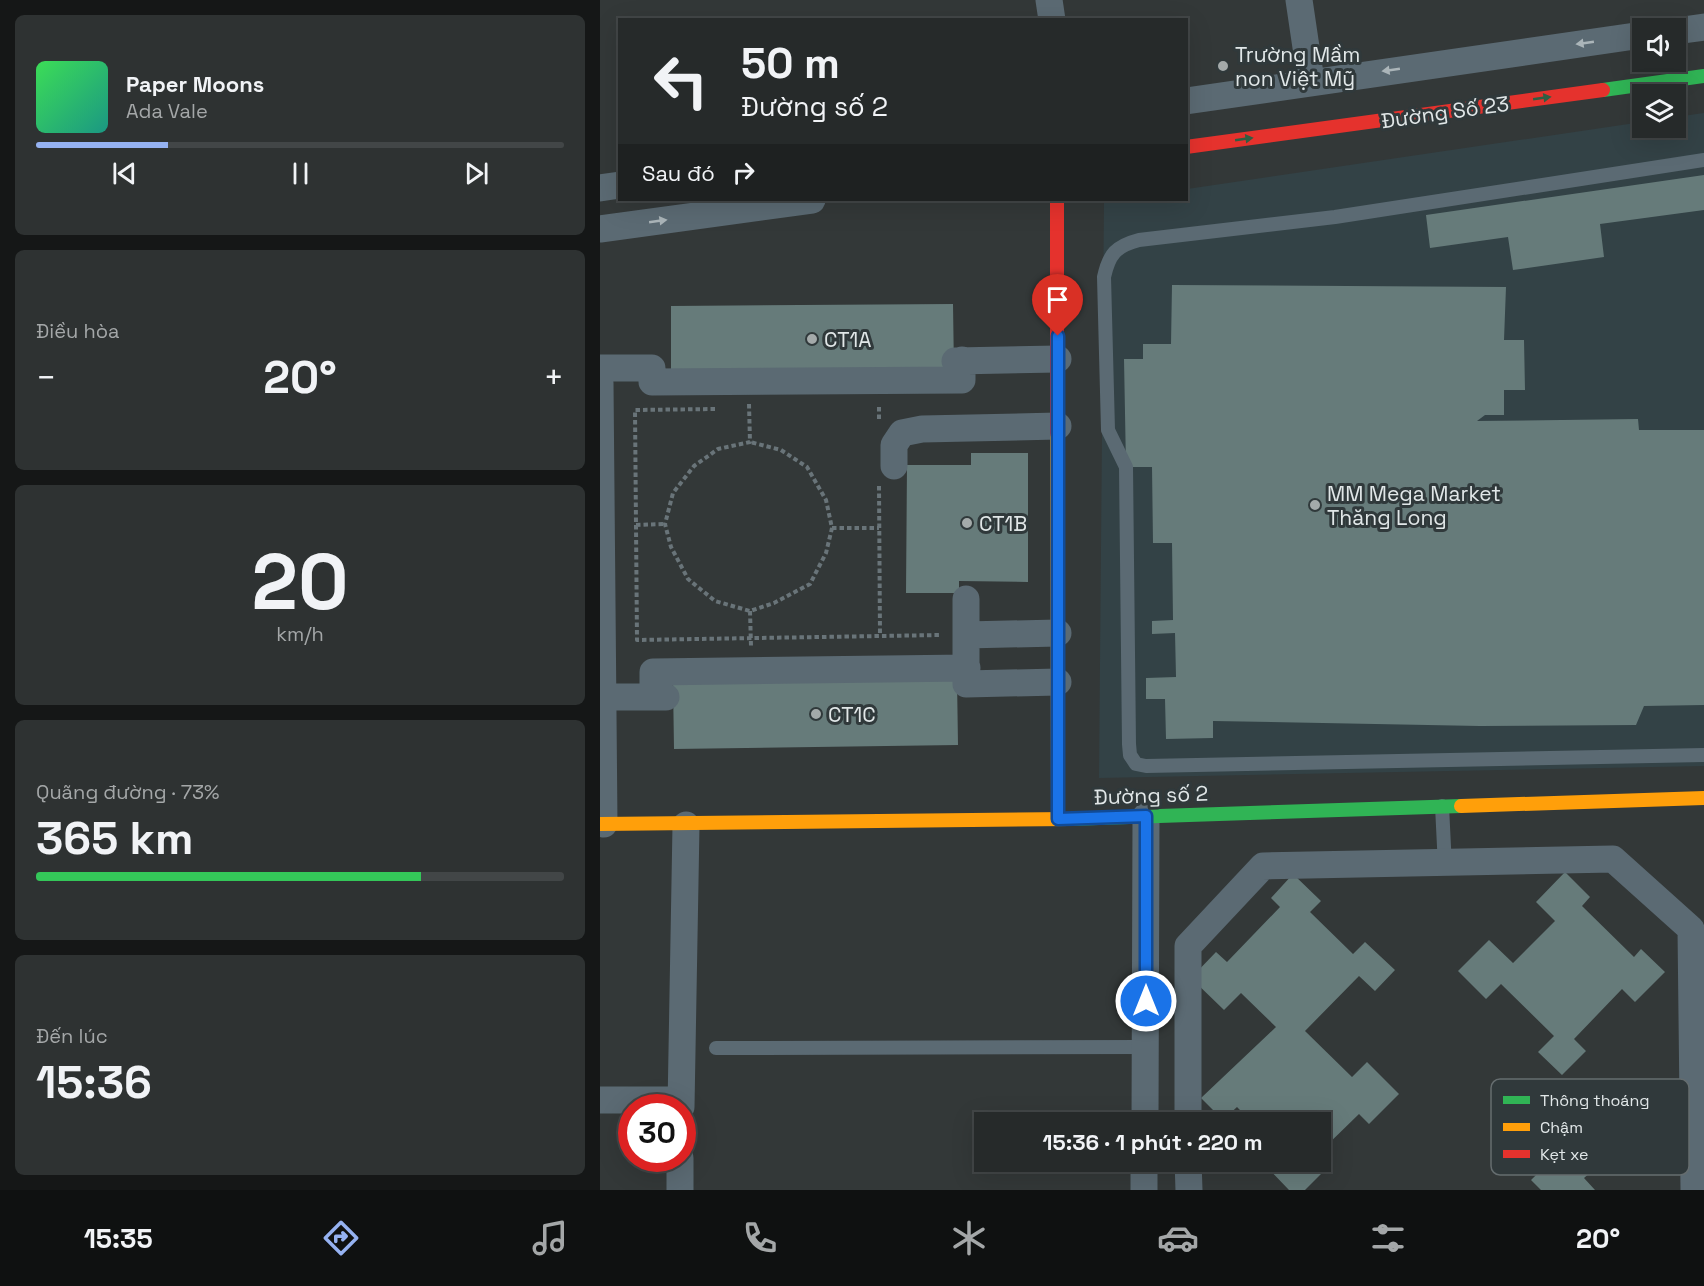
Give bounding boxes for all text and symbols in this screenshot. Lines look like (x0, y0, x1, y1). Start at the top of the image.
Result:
map controls (1632, 18, 1686, 138)
button: sound (1632, 18, 1686, 72)
text: 50 m (741, 37, 840, 90)
one-way arrow (1575, 39, 1594, 48)
place label: Trường Mầm non Việt Mỹ (1235, 41, 1360, 92)
icon: left (642, 42, 720, 120)
marker: Trường Mầm non Việt Mỹ (1216, 59, 1230, 73)
one-way arrow (1382, 66, 1401, 75)
text: Paper Moons (126, 70, 264, 98)
button: layers (1632, 84, 1686, 138)
text: Đường số 2 (741, 89, 888, 124)
street label: Đường Số 23 (1379, 90, 1511, 134)
one-way arrow (1532, 94, 1551, 103)
text: Ada Vale (126, 98, 208, 124)
one-way arrow (1235, 135, 1254, 144)
icon: right (727, 156, 760, 189)
icon: previous (108, 157, 141, 190)
icon: pause (284, 157, 317, 190)
icon: next (460, 157, 493, 190)
text: Sau đó (642, 159, 715, 187)
one-way arrow (649, 216, 668, 226)
pin (1032, 274, 1083, 336)
icon: arrive (1041, 283, 1074, 316)
text: Điều hòa (36, 318, 120, 344)
place label: CT1A (824, 326, 871, 353)
marker: CT1A (805, 332, 819, 346)
text: 20° (263, 349, 337, 406)
text: − (36, 357, 56, 399)
text: + (544, 357, 564, 399)
place label: MM Mega Market Thăng Long (1327, 480, 1501, 531)
marker: MM Mega Market Thăng Long (1308, 498, 1322, 512)
place label: CT1B (979, 510, 1027, 537)
marker: CT1B (960, 516, 974, 530)
text: 20 (252, 532, 348, 632)
text: km/h (276, 621, 324, 647)
place label: CT1C (828, 701, 876, 728)
marker: CT1C (809, 707, 823, 721)
text: Quãng đường · 73% (36, 779, 219, 805)
street label: Đường số 2 (1093, 780, 1209, 810)
text: 365 km (36, 810, 193, 867)
position arrow (1114, 969, 1178, 1033)
text: Đến lúc (36, 1023, 108, 1049)
text: 15:36 (36, 1054, 152, 1111)
legend (1491, 1079, 1689, 1175)
text: Thông thoáng (1540, 1090, 1650, 1111)
speed limit sign: 30 (618, 1094, 696, 1172)
text: Chậm (1540, 1117, 1583, 1138)
text: 15:36 · 1 phút · 220 m (1043, 1128, 1262, 1156)
text: Kẹt xe (1540, 1144, 1589, 1165)
icon: directions (320, 1217, 362, 1259)
icon: music (529, 1217, 571, 1259)
icon: phone (739, 1217, 781, 1259)
icon: climate (948, 1217, 990, 1259)
icon: car (1157, 1217, 1199, 1259)
icon: filters (1367, 1217, 1409, 1259)
text: 15:35 (84, 1221, 153, 1256)
text: 20° (1576, 1221, 1620, 1256)

